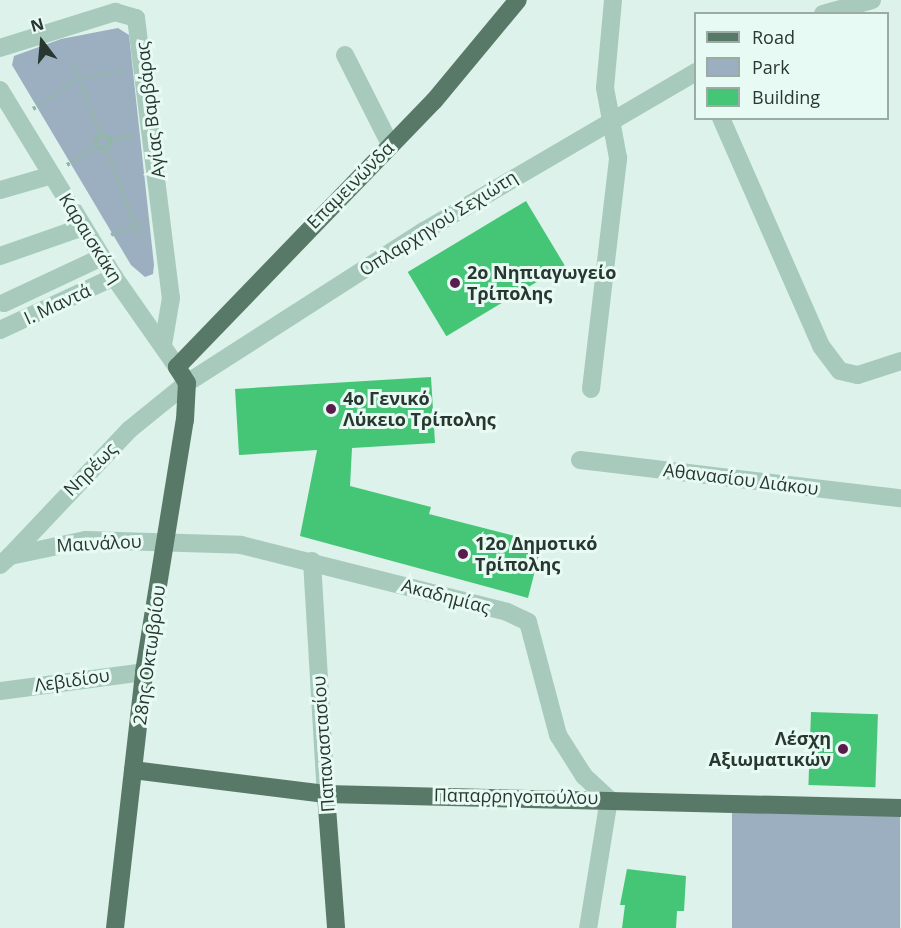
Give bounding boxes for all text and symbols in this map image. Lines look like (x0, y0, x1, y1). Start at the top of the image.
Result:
north arrow (12, 12, 72, 72)
text: N (28, 12, 46, 37)
legend (694, 12, 889, 120)
text: Road (752, 25, 795, 49)
street label: Αγίας Βαρβάρας (131, 41, 169, 179)
text: Park (752, 55, 790, 79)
text: Building (752, 85, 820, 109)
street label: Επαμεινώνδα (302, 137, 398, 233)
street label: Οπλαρχηγού Σεχιώτη (355, 166, 521, 280)
street label: Καραισκάκη (55, 189, 127, 287)
place label: 2ο Νηπιαγωγείο Τρίπολης (467, 262, 616, 304)
marker: 2ο Νηπιαγωγείο Τρίπολης (448, 276, 462, 290)
street label: Ι. Μαντά (20, 279, 94, 329)
place label: 4ο Γενικό Λύκειο Τρίπολης (343, 388, 496, 430)
marker: 4ο Γενικό Λύκειο Τρίπολης (324, 402, 338, 416)
street label: Νηρέως (59, 438, 121, 500)
street label: Αθανασίου Διάκου (662, 459, 820, 499)
street label: Μαινάλου (56, 530, 142, 556)
place label: 12ο Δημοτικό Τρίπολης (475, 533, 597, 576)
marker: 12ο Δημοτικό Τρίπολης (456, 547, 470, 561)
street label: Ακαδημίας (399, 574, 493, 618)
street label: 28ης Οκτωβρίου (128, 584, 170, 726)
street label: Λεβιδίου (33, 664, 111, 696)
street label: Παπαναστασίου (307, 675, 339, 813)
place label: Λέσχη Αξιωματικών (709, 728, 831, 771)
marker: Λέσχη Αξιωματικών (836, 742, 850, 756)
street label: Παπαρρηγοπούλου (434, 784, 598, 808)

